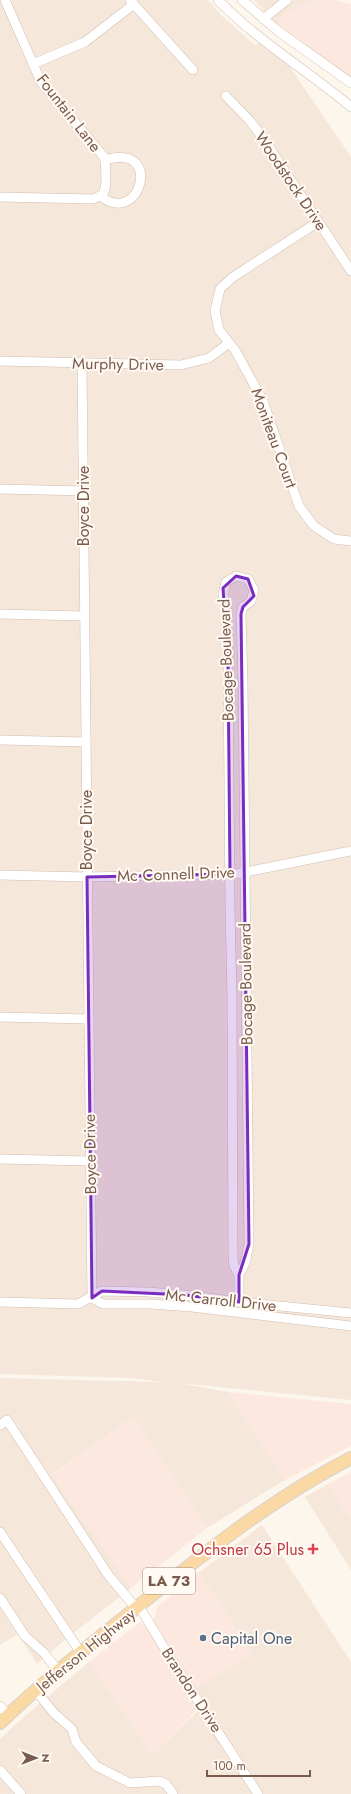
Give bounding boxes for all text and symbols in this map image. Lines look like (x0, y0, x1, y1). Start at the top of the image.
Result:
street label: Fountain Lane (31, 69, 107, 157)
street label: Woodstock Drive (249, 127, 333, 235)
street label: Murphy Drive (72, 352, 164, 376)
street label: Moniteau Court (245, 385, 303, 491)
street label: Boyce Drive (72, 466, 95, 546)
street label: Bocage Boulevard (212, 599, 240, 721)
street label: Boyce Drive (75, 790, 98, 870)
street label: Mc Connell Drive (117, 860, 235, 888)
street label: Bocage Boulevard (233, 923, 259, 1045)
street label: Boyce Drive (78, 1114, 102, 1194)
street label: Mc Carroll Drive (164, 1283, 278, 1317)
place label: Ochsner 65 Plus (192, 1538, 304, 1561)
marker: Ochsner 65 Plus (307, 1543, 319, 1555)
road number: LA 73 (143, 1568, 195, 1594)
street label: Jefferson Highway (30, 1602, 141, 1699)
place label: Capital One (211, 1627, 292, 1650)
marker: Capital One (198, 1633, 208, 1643)
street label: Brandon Drive (156, 1643, 228, 1737)
north arrow (16, 1738, 56, 1778)
scale bar (207, 1752, 310, 1778)
text: N (38, 1754, 54, 1762)
text: 100 m (213, 1757, 246, 1775)

